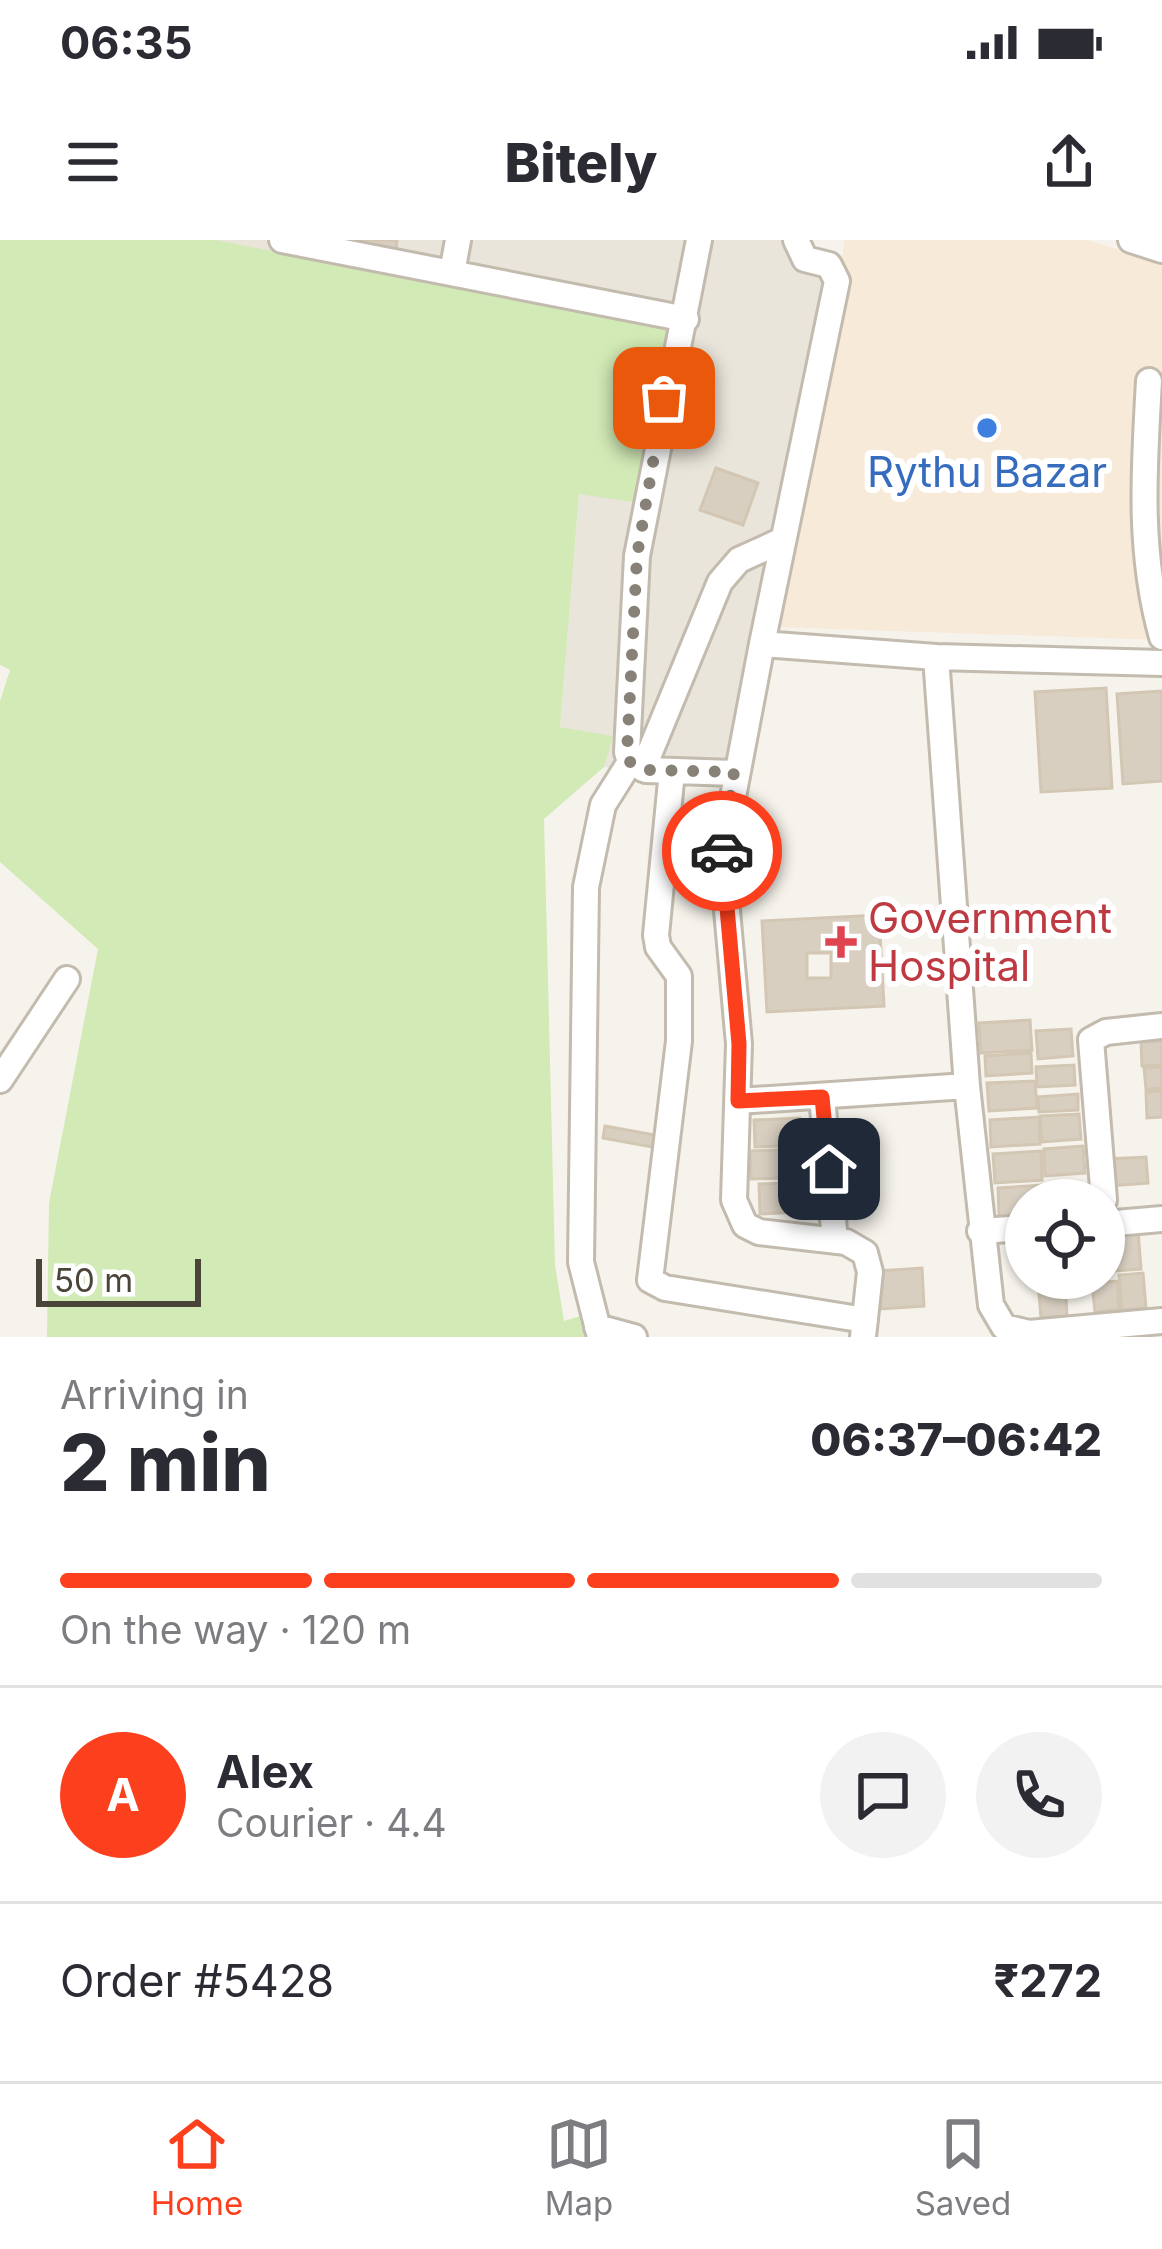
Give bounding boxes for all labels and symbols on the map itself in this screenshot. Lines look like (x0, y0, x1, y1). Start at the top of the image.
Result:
pin (613, 347, 715, 449)
marker: Rythu Bazar (974, 415, 1000, 441)
place label: Rythu Bazar (867, 446, 1107, 497)
courier (662, 791, 782, 911)
place label: Government Hospital (868, 892, 1112, 991)
marker: Government Hospital (825, 926, 857, 958)
pin (778, 1118, 880, 1220)
scale bar (36, 1253, 201, 1306)

